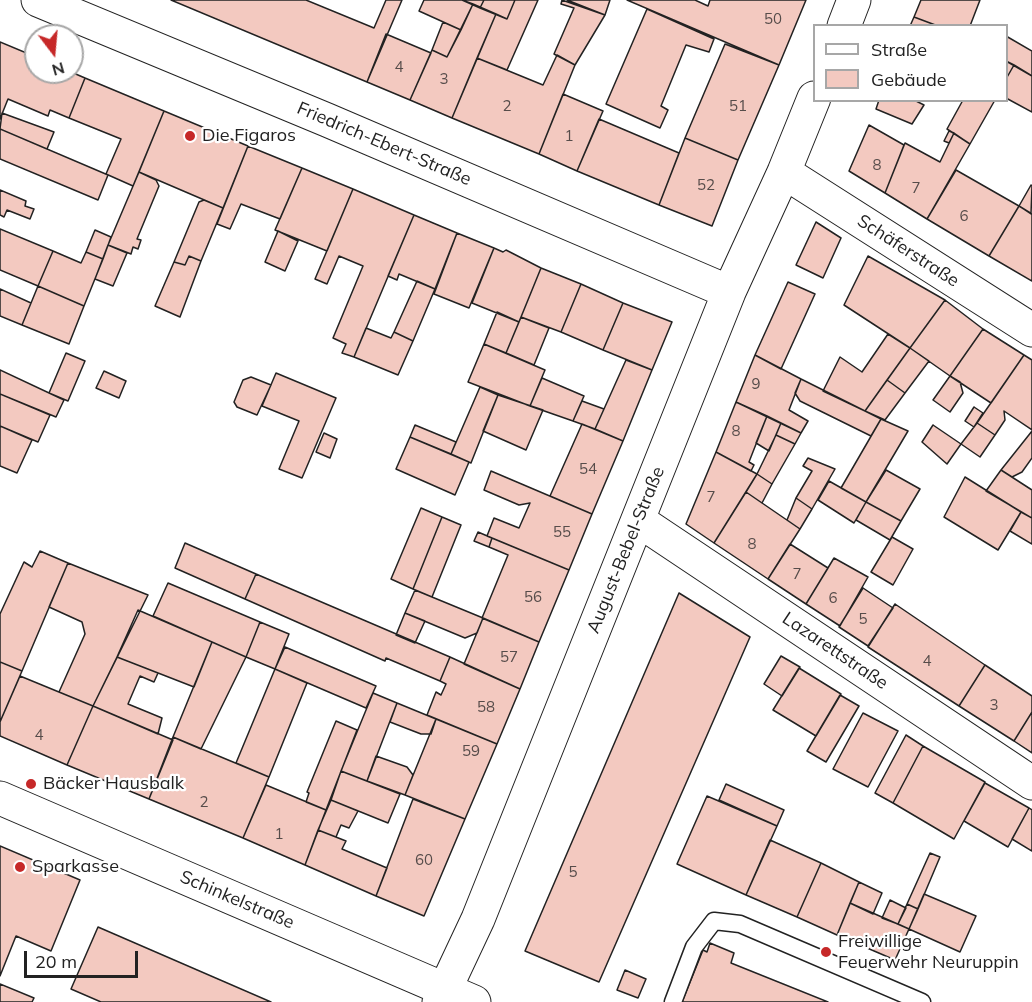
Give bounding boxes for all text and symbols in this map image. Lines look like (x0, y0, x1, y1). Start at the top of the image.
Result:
house number: 50 (764, 10, 782, 28)
north arrow (24, 24, 84, 84)
legend (813, 24, 1008, 102)
text: Straße (871, 38, 927, 61)
text: N (50, 58, 67, 81)
house number: 4 (395, 58, 403, 76)
text: Gebäude (871, 68, 947, 91)
house number: 3 (440, 70, 448, 88)
house number: 2 (503, 97, 511, 115)
house number: 51 (729, 97, 747, 115)
street label: Friedrich-Ebert-Straße (294, 98, 474, 190)
place label: Die Figaros (202, 125, 296, 147)
house number: 1 (565, 127, 573, 145)
marker: Die Figaros (183, 129, 197, 143)
house number: 8 (873, 156, 881, 174)
house number: 52 (697, 176, 715, 194)
house number: 7 (912, 179, 920, 197)
house number: 6 (960, 207, 968, 225)
street label: Schäferstraße (853, 210, 963, 292)
house number: 9 (752, 375, 760, 393)
house number: 8 (732, 422, 740, 440)
house number: 54 (579, 460, 597, 478)
street label: August-Bebel-Straße (583, 464, 669, 636)
house number: 7 (707, 488, 715, 506)
house number: 55 (553, 523, 571, 541)
house number: 8 (748, 535, 756, 553)
house number: 7 (793, 565, 801, 583)
house number: 56 (524, 588, 542, 606)
house number: 6 (829, 589, 837, 607)
street label: Lazarettstraße (778, 608, 892, 694)
house number: 5 (859, 610, 867, 628)
house number: 57 (500, 648, 518, 666)
house number: 4 (923, 652, 931, 670)
house number: 3 (990, 696, 998, 714)
house number: 58 (477, 698, 495, 716)
house number: 4 (35, 726, 43, 744)
house number: 59 (462, 742, 480, 760)
place label: Bäcker Hausbalk (43, 773, 184, 795)
marker: Bäcker Hausbalk (24, 777, 38, 791)
house number: 2 (200, 793, 208, 811)
house number: 1 (275, 825, 283, 843)
house number: 60 (415, 851, 433, 869)
place label: Sparkasse (32, 856, 119, 878)
marker: Sparkasse (13, 860, 27, 874)
house number: 5 (569, 863, 577, 881)
street label: Schinkelstraße (177, 866, 297, 934)
place label: Freiwillige Feuerwehr Neuruppin (838, 931, 1019, 974)
scale bar (27, 939, 141, 977)
marker: Freiwillige Feuerwehr Neuruppin (819, 945, 833, 959)
text: 20 m (35, 950, 77, 973)

